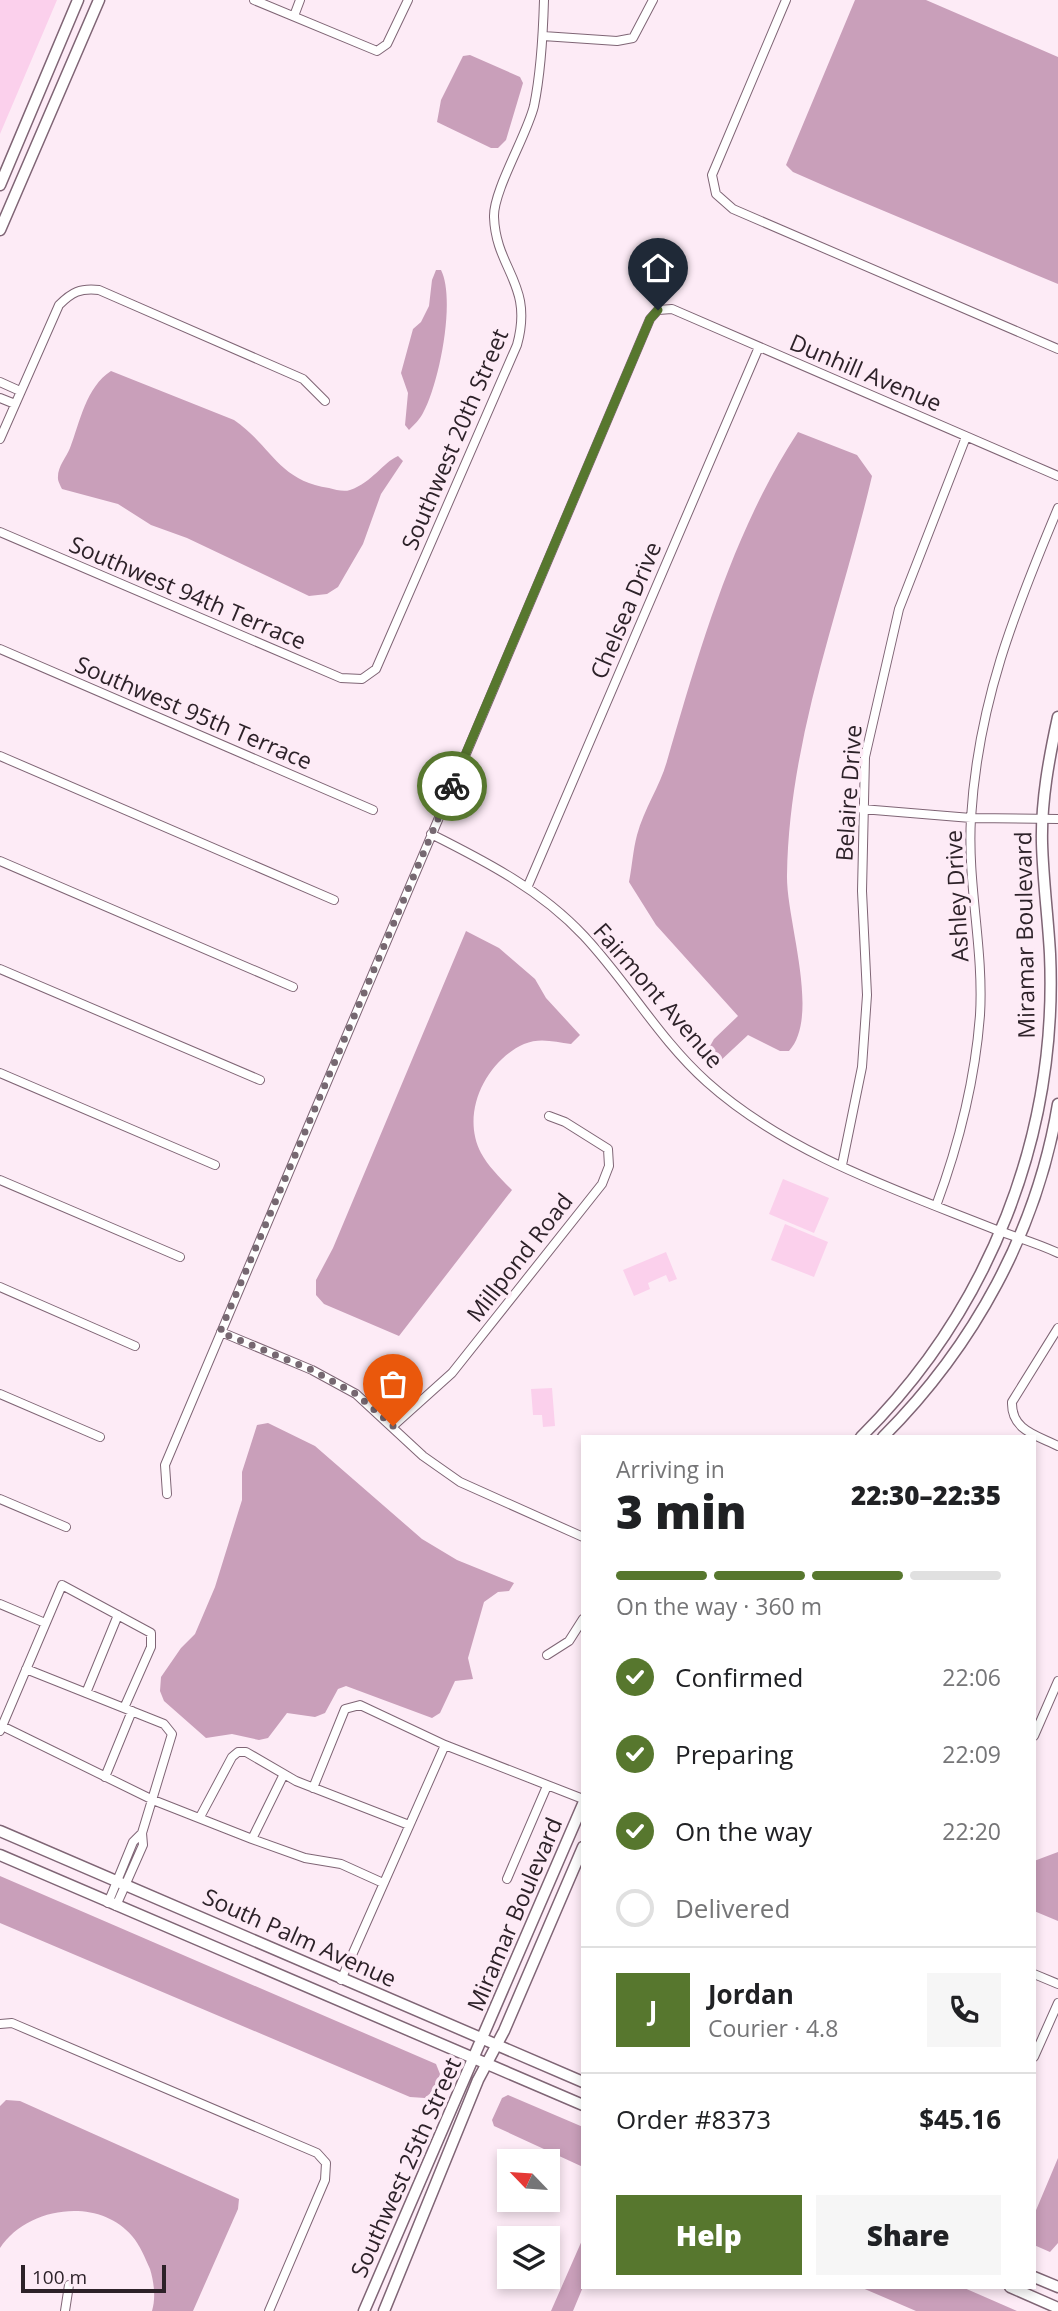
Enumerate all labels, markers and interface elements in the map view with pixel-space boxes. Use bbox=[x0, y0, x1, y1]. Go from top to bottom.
pin bbox=[628, 238, 688, 310]
icon: home bbox=[639, 249, 677, 287]
street label: Southwest 20th Street bbox=[393, 323, 515, 555]
street label: Dunhill Avenue bbox=[785, 326, 947, 418]
street label: Southwest 94th Terrace bbox=[65, 528, 311, 656]
street label: Chelsea Drive bbox=[582, 536, 668, 684]
street label: Southwest 95th Terrace bbox=[71, 648, 317, 776]
street label: Belaire Drive bbox=[827, 724, 869, 862]
courier bbox=[417, 751, 487, 821]
icon: bike bbox=[433, 767, 471, 805]
street label: Ashley Drive bbox=[937, 829, 975, 963]
street label: Miramar Boulevard bbox=[1006, 831, 1042, 1039]
street label: Fairmont Avenue bbox=[587, 915, 731, 1075]
street label: Millpond Road bbox=[459, 1186, 579, 1328]
pin bbox=[363, 1354, 423, 1426]
icon: bag bbox=[374, 1365, 412, 1403]
text: Arriving in bbox=[616, 1453, 725, 1485]
text: 22:30–22:35 bbox=[851, 1477, 1001, 1513]
text: 3 min bbox=[616, 1480, 747, 1542]
text: On the way · 360 m bbox=[616, 1590, 822, 1622]
icon: check bbox=[616, 1658, 654, 1696]
text: Confirmed bbox=[675, 1659, 803, 1695]
text: 22:06 bbox=[942, 1661, 1001, 1693]
icon: check bbox=[616, 1735, 654, 1773]
text: Preparing bbox=[675, 1736, 793, 1772]
text: 22:09 bbox=[942, 1738, 1001, 1770]
street label: Miramar Boulevard bbox=[459, 1812, 569, 2016]
icon: check bbox=[616, 1812, 654, 1850]
text: On the way bbox=[675, 1813, 812, 1849]
text: 22:20 bbox=[942, 1815, 1001, 1847]
street label: South Palm Avenue bbox=[198, 1880, 402, 1994]
text: Delivered bbox=[675, 1890, 790, 1926]
button: phone bbox=[927, 1973, 1001, 2047]
text: Jordan bbox=[708, 1976, 794, 2012]
text: J bbox=[649, 1992, 657, 2028]
text: Courier · 4.8 bbox=[708, 2012, 838, 2044]
street label: Southwest 25th Street bbox=[342, 2052, 468, 2282]
text: Order #8373 bbox=[616, 2101, 771, 2137]
text: $45.16 bbox=[919, 2101, 1001, 2137]
north arrow bbox=[497, 2149, 560, 2212]
map controls bbox=[497, 2149, 560, 2289]
button: Help bbox=[616, 2195, 802, 2275]
button: Share bbox=[816, 2195, 1001, 2275]
button: layers bbox=[497, 2226, 560, 2289]
scale bar bbox=[21, 2262, 166, 2294]
text: 100 m bbox=[32, 2264, 87, 2290]

